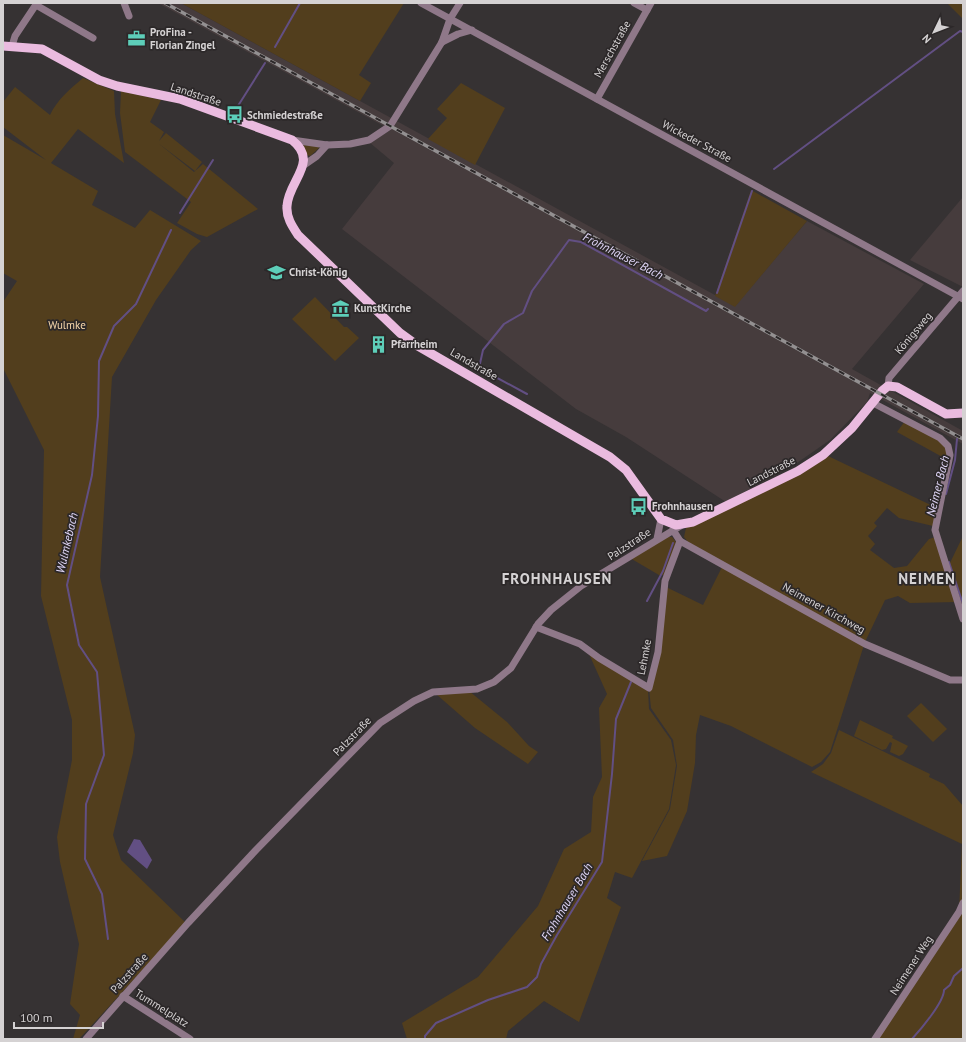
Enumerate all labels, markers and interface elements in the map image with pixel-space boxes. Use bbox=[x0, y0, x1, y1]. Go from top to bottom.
north arrow bbox=[914, 12, 954, 52]
street label: Merschstraße bbox=[591, 18, 634, 80]
place label: ProFina - Florian Zingel bbox=[150, 25, 216, 52]
office icon: ProFina - Florian Zingel bbox=[127, 28, 147, 48]
text: N bbox=[919, 31, 934, 46]
street label: Landstraße bbox=[169, 79, 224, 109]
bus stop icon: Schmiedestraße bbox=[224, 105, 244, 125]
place label: Schmiedestraße bbox=[247, 108, 323, 122]
street label: Wickeder Straße bbox=[660, 117, 735, 165]
water label: Frohnhauser Bach bbox=[581, 229, 666, 282]
school or university icon: Christ-König bbox=[266, 262, 286, 282]
place label: Christ-König bbox=[289, 265, 347, 279]
museum icon: KunstKirche bbox=[331, 298, 351, 318]
place label: KunstKirche bbox=[354, 301, 411, 315]
street label: Königsweg bbox=[891, 309, 935, 357]
park label: Wulmke bbox=[48, 318, 86, 332]
building icon: Pfarrheim bbox=[368, 334, 388, 354]
place label: Pfarrheim bbox=[391, 337, 438, 351]
street label: Landstraße bbox=[448, 345, 501, 383]
street label: Landstraße bbox=[744, 453, 798, 489]
water label: Neimer Bach bbox=[923, 454, 952, 518]
bus stop icon: Frohnhausen bbox=[629, 496, 649, 516]
place label: Frohnhausen bbox=[652, 499, 713, 513]
water label: Wulmkebach bbox=[52, 511, 81, 575]
street label: Palzstraße bbox=[605, 525, 654, 563]
district label: FROHNHAUSEN bbox=[502, 569, 612, 588]
district label: NEIMEN bbox=[898, 569, 956, 588]
street label: Neimener Kirchweg bbox=[780, 579, 868, 637]
street label: Lehmke bbox=[634, 637, 654, 676]
street label: Palzstraße bbox=[330, 713, 374, 758]
water label: Frohnhauser Bach bbox=[537, 860, 596, 943]
street label: Neimener Weg bbox=[886, 932, 936, 998]
street label: Palzstraße bbox=[107, 950, 151, 996]
street label: Tummelplatz bbox=[133, 986, 192, 1030]
scale bar bbox=[14, 1004, 103, 1030]
text: 100 m bbox=[20, 1010, 53, 1025]

